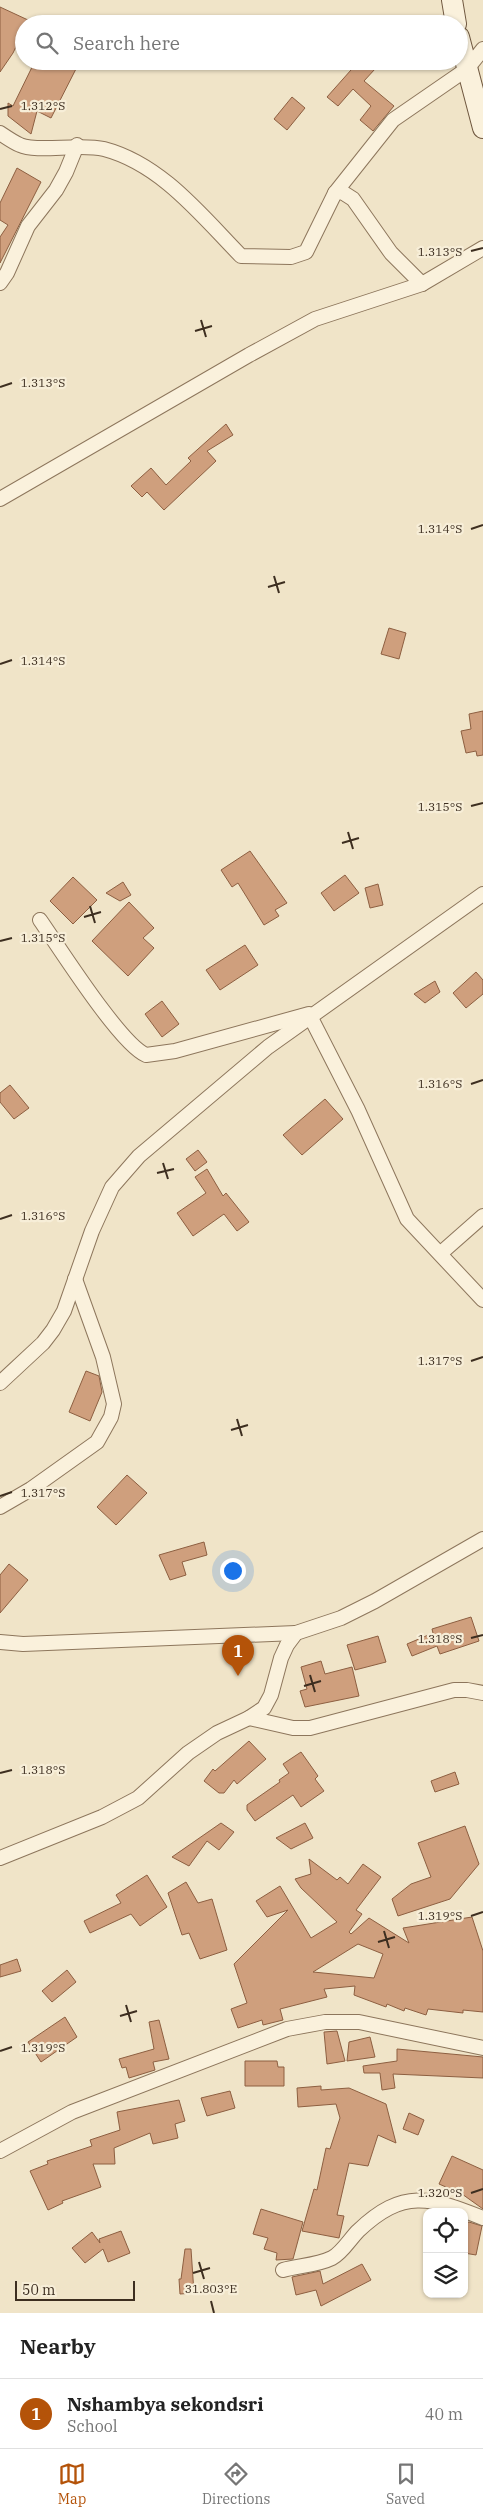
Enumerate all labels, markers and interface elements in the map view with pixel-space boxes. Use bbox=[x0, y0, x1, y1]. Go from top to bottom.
search box bbox=[15, 15, 468, 70]
icon: search bbox=[33, 29, 61, 57]
text: Search here bbox=[73, 31, 180, 55]
text: 1.312°S bbox=[21, 98, 65, 113]
text: 1.313°S bbox=[418, 244, 462, 259]
text: 1.313°S bbox=[21, 375, 65, 390]
text: 1.314°S bbox=[418, 521, 462, 536]
text: 1.314°S bbox=[21, 653, 65, 668]
text: 1.315°S bbox=[418, 799, 462, 814]
text: 1.315°S bbox=[21, 930, 65, 945]
text: 1.316°S bbox=[418, 1076, 462, 1091]
text: 1.316°S bbox=[21, 1208, 65, 1223]
text: 1.317°S bbox=[418, 1353, 462, 1368]
text: 1.317°S bbox=[21, 1485, 65, 1500]
your location bbox=[220, 1558, 246, 1584]
text: 1.318°S bbox=[418, 1631, 462, 1646]
pin: 1 bbox=[222, 1635, 254, 1676]
text: 1.318°S bbox=[21, 1762, 65, 1777]
text: 1.319°S bbox=[418, 1908, 462, 1923]
text: 1.319°S bbox=[21, 2040, 65, 2055]
text: 1.320°S bbox=[418, 2185, 462, 2200]
map controls bbox=[423, 2208, 468, 2298]
button: locate bbox=[423, 2208, 468, 2253]
button: layers bbox=[423, 2253, 468, 2298]
scale bar bbox=[15, 2278, 135, 2301]
text: 50 m bbox=[22, 2281, 55, 2299]
text: 31.803°E bbox=[185, 2281, 237, 2296]
text: Nearby bbox=[20, 2332, 96, 2360]
text: Nshambya sekondsri bbox=[67, 2392, 264, 2416]
text: 1 bbox=[31, 2404, 41, 2424]
text: 40 m bbox=[425, 2404, 463, 2424]
text: School bbox=[67, 2416, 118, 2436]
tab: Map bbox=[58, 2460, 86, 2508]
tab: Directions bbox=[202, 2460, 270, 2508]
tab: Saved bbox=[386, 2460, 425, 2508]

